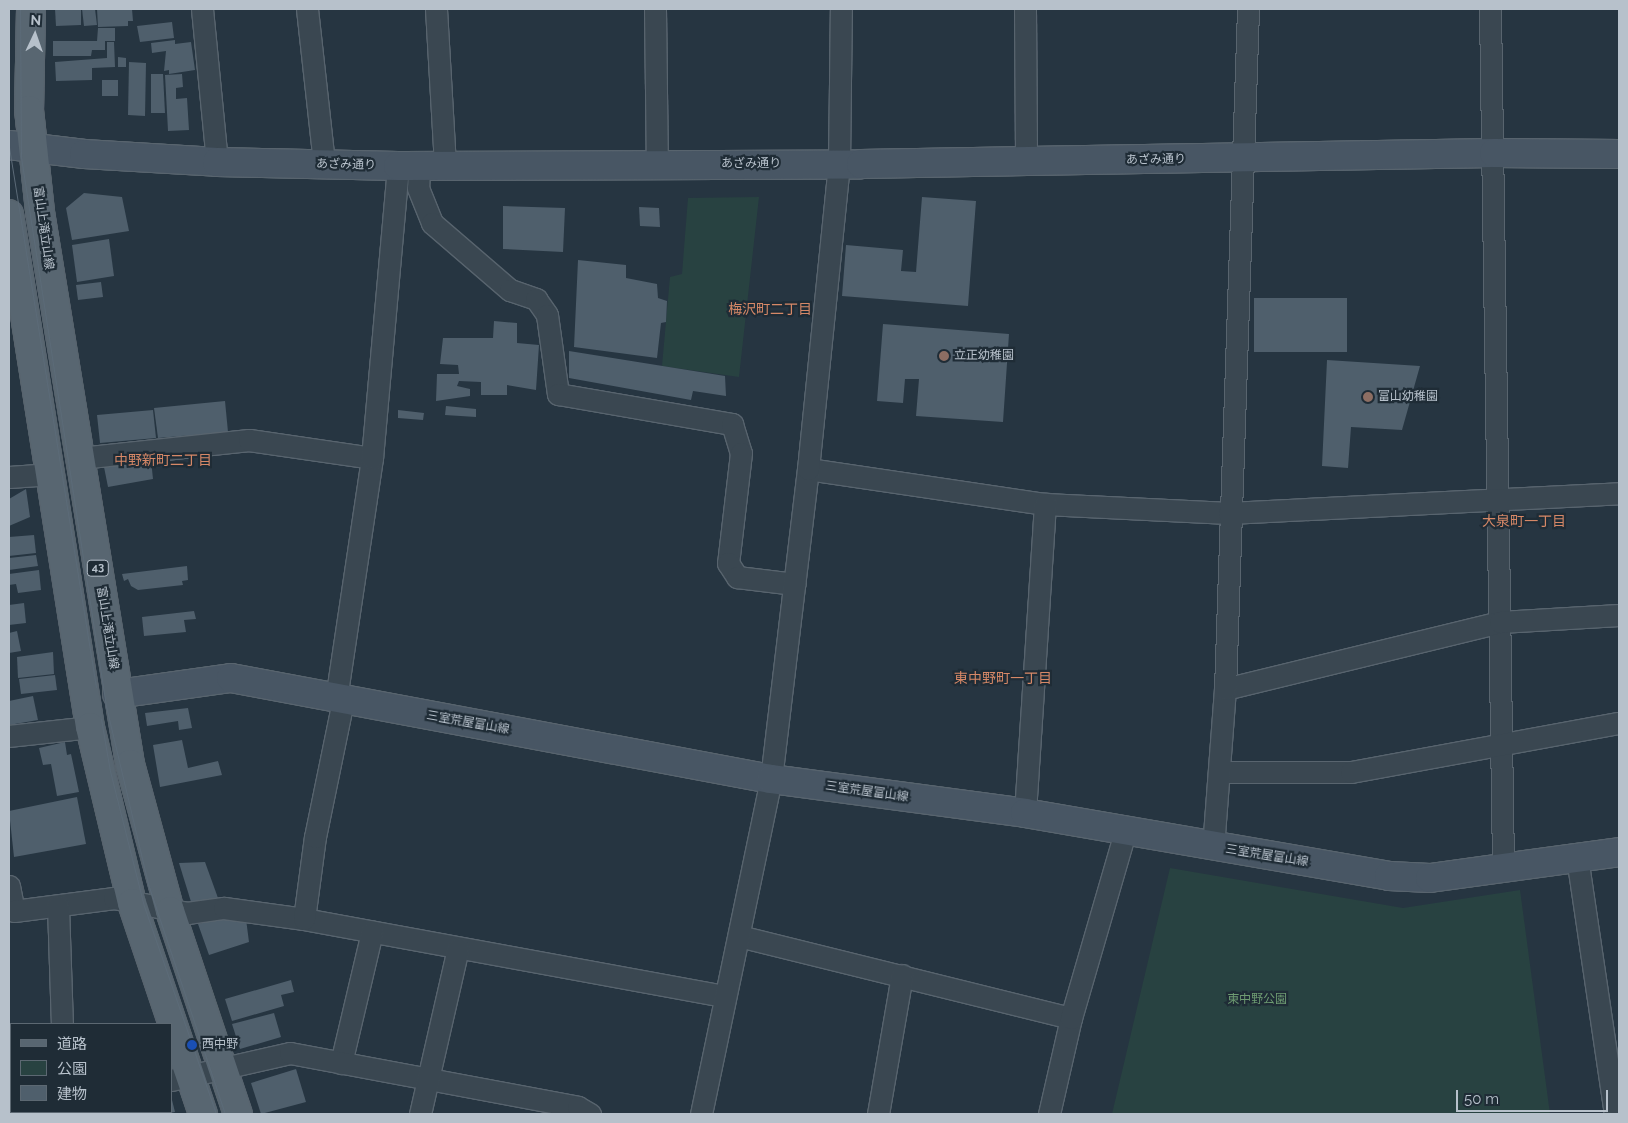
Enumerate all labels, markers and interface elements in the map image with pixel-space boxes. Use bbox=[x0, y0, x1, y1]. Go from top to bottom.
north arrow bbox=[10, 10, 60, 60]
text: N bbox=[30, 12, 42, 28]
street label: あざみ通り bbox=[1126, 152, 1186, 168]
street label: あざみ通り bbox=[316, 157, 376, 173]
street label: あざみ通り bbox=[721, 157, 781, 171]
street label: 富山上滝立山線 bbox=[30, 185, 56, 271]
district label: 梅沢町二丁目 bbox=[728, 301, 812, 317]
place label: 立正幼稚園 bbox=[954, 349, 1014, 363]
marker: 立正幼稚園 bbox=[938, 350, 950, 362]
place label: 富山幼稚園 bbox=[1378, 390, 1438, 404]
marker: 富山幼稚園 bbox=[1362, 391, 1374, 403]
district label: 中野新町二丁目 bbox=[114, 452, 212, 468]
district label: 大泉町一丁目 bbox=[1482, 513, 1566, 529]
road number: 43 bbox=[87, 560, 109, 576]
street label: 富山上滝立山線 bbox=[93, 585, 121, 671]
district label: 東中野町一丁目 bbox=[954, 670, 1052, 686]
street label: 三室荒屋富山線 bbox=[425, 709, 511, 737]
street label: 三室荒屋富山線 bbox=[824, 779, 910, 805]
street label: 三室荒屋富山線 bbox=[1224, 842, 1310, 870]
park label: 東中野公園 bbox=[1227, 993, 1287, 1007]
legend bbox=[10, 1023, 172, 1113]
text: 道路 bbox=[57, 1035, 87, 1053]
place label: 西中野 bbox=[202, 1038, 238, 1052]
marker: 西中野 bbox=[186, 1039, 198, 1051]
text: 公園 bbox=[57, 1060, 87, 1078]
scale bar bbox=[1458, 1080, 1610, 1112]
text: 建物 bbox=[57, 1085, 87, 1103]
text: 50 m bbox=[1464, 1090, 1499, 1108]

